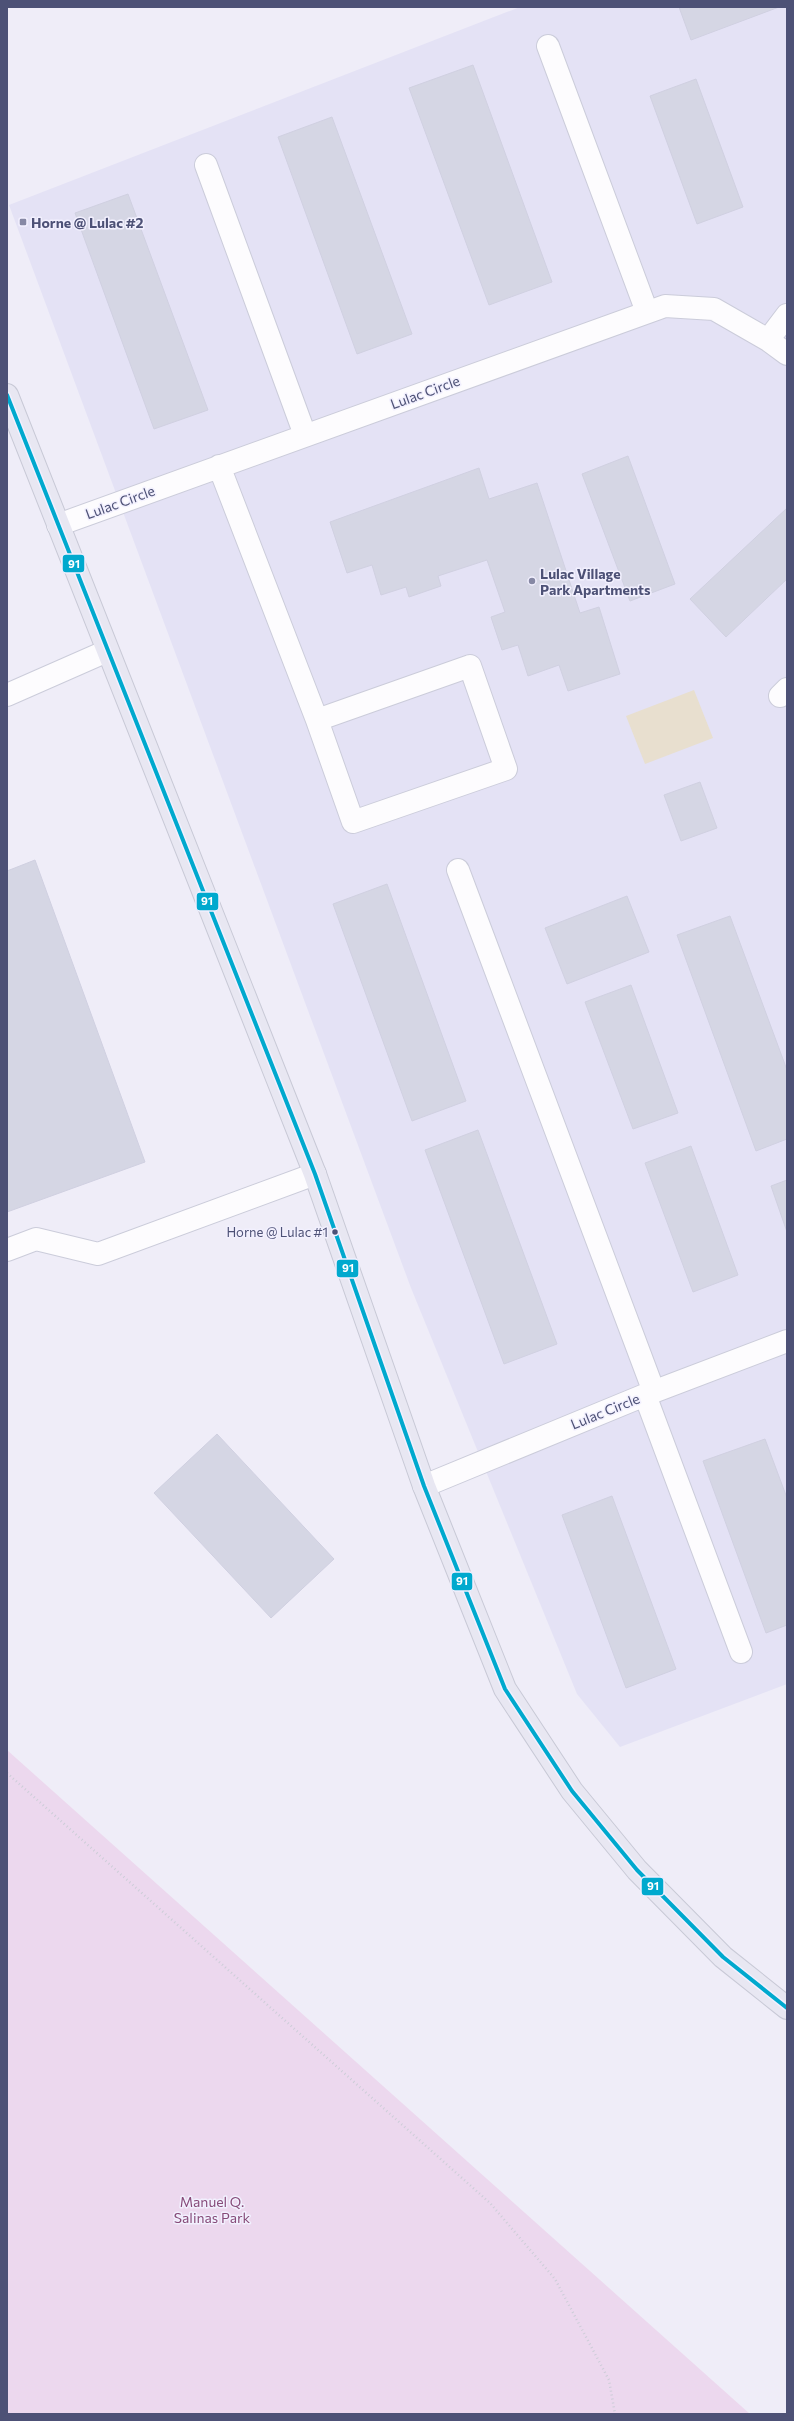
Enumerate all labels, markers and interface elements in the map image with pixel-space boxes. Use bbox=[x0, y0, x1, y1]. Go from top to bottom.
place label: Horne @ Lulac #2 bbox=[31, 214, 143, 231]
marker: Horne @ Lulac #2 bbox=[18, 217, 28, 227]
street label: Lulac Circle bbox=[388, 372, 462, 412]
street label: Lulac Circle bbox=[83, 482, 157, 522]
line badge: 91 bbox=[62, 554, 85, 573]
text: 91 bbox=[68, 557, 80, 570]
place label: Lulac Village Park Apartments bbox=[540, 565, 651, 598]
marker: Lulac Village Park Apartments bbox=[527, 576, 537, 586]
line badge: 91 bbox=[196, 892, 219, 911]
text: 91 bbox=[201, 894, 213, 907]
place label: Horne @ Lulac #1 bbox=[226, 1224, 328, 1240]
marker: Horne @ Lulac #1 bbox=[330, 1227, 340, 1237]
line badge: 91 bbox=[336, 1259, 359, 1278]
text: 91 bbox=[342, 1261, 354, 1274]
street label: Lulac Circle bbox=[568, 1389, 642, 1433]
line badge: 91 bbox=[451, 1572, 473, 1591]
text: 91 bbox=[456, 1574, 468, 1587]
line badge: 91 bbox=[641, 1877, 664, 1896]
text: 91 bbox=[647, 1879, 659, 1892]
park label: Manuel Q. Salinas Park bbox=[174, 2193, 251, 2226]

